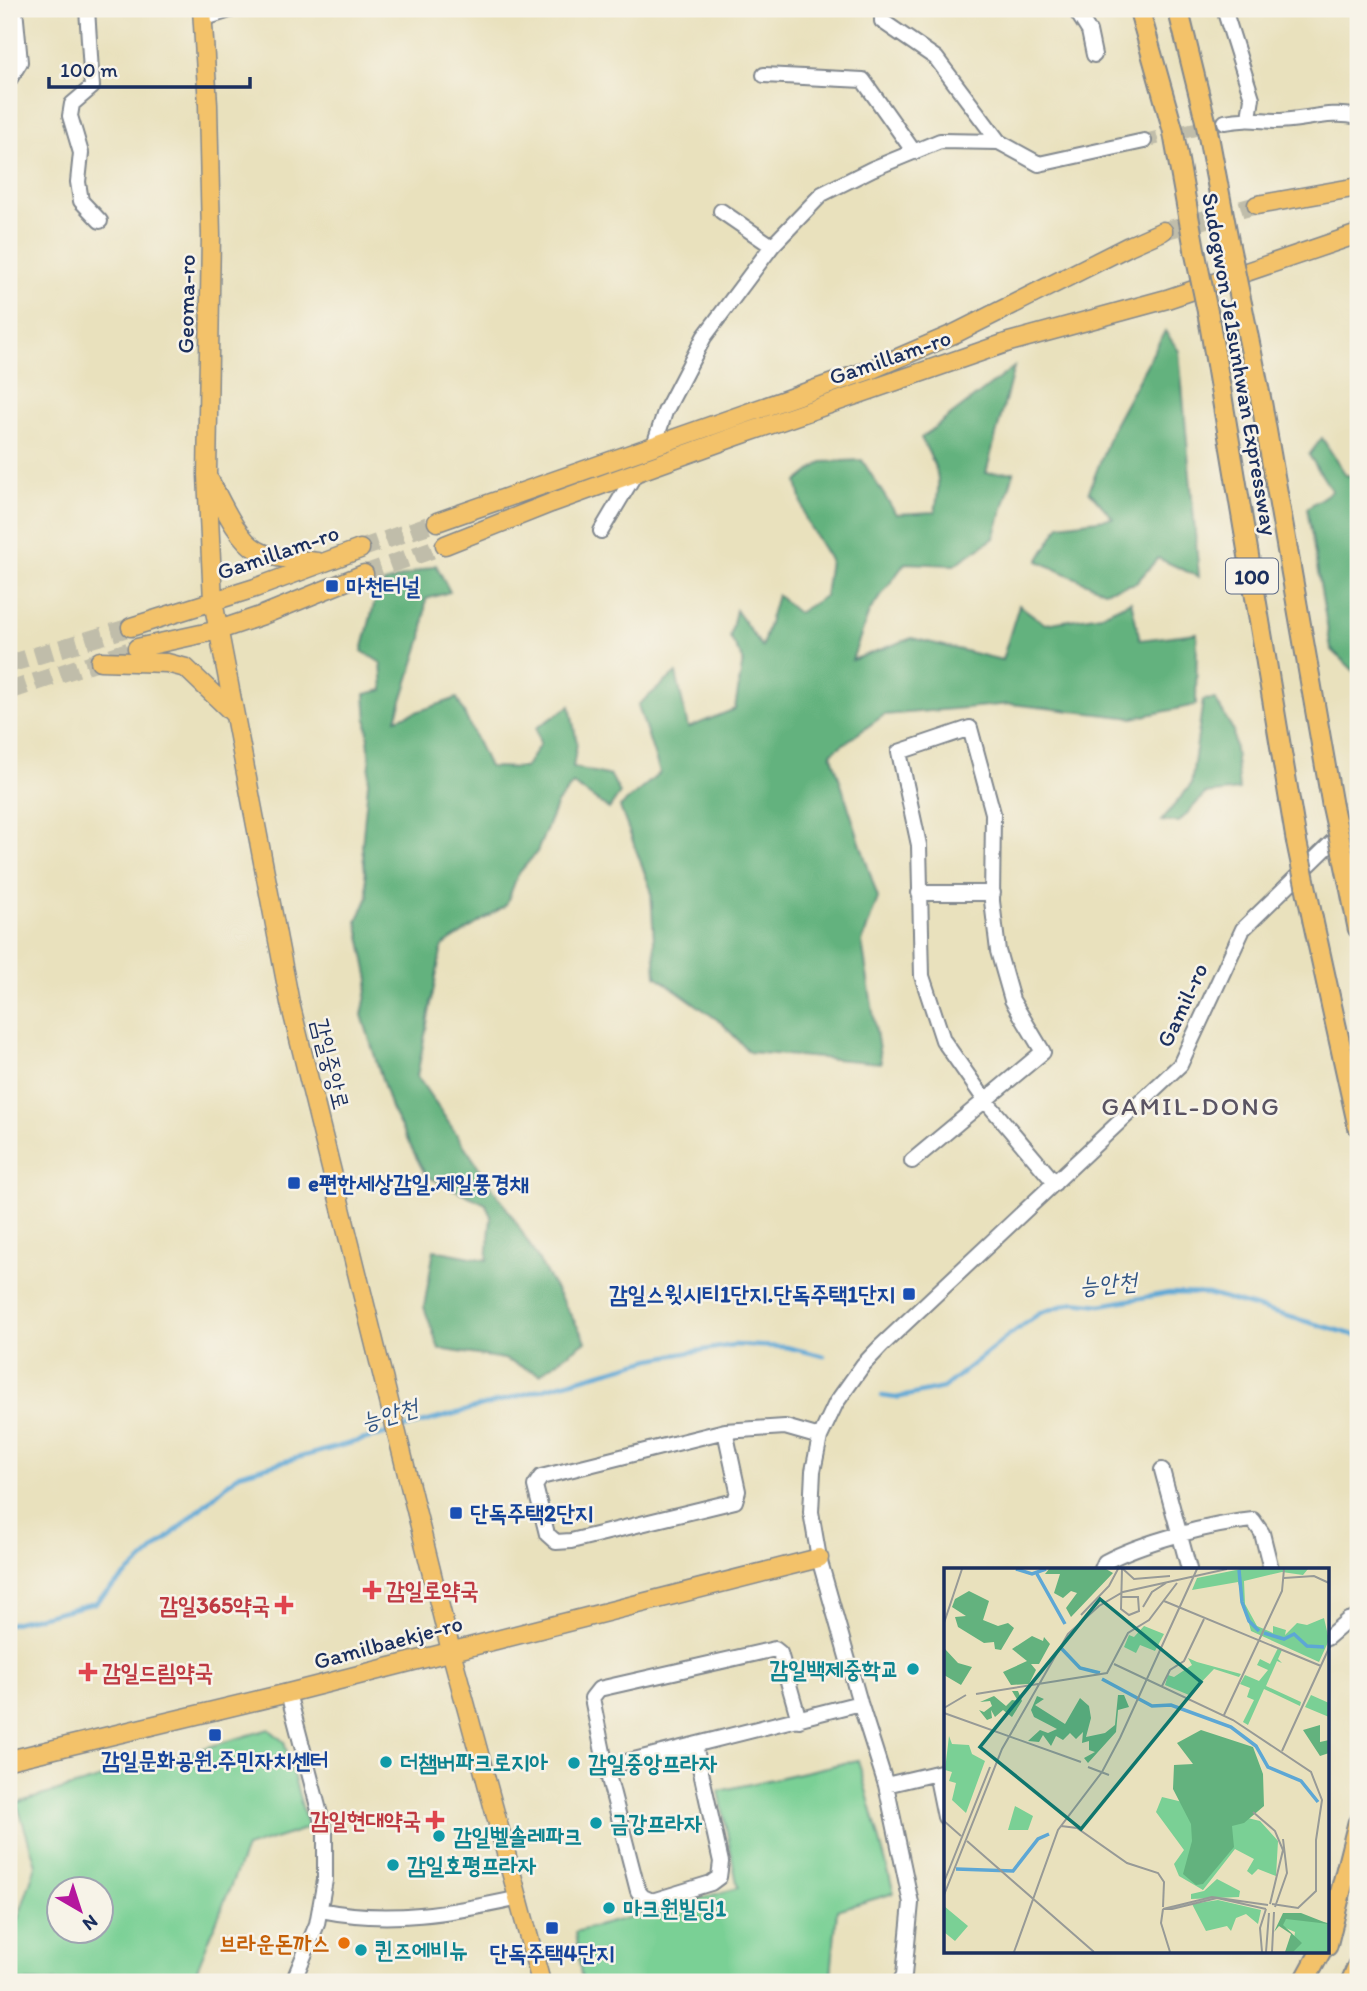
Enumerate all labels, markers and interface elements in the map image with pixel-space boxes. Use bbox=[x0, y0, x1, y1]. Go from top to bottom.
scale bar bbox=[49, 46, 250, 90]
text: 100 m bbox=[60, 57, 118, 82]
street label: Sudogwon Je1sunhwan Expressway bbox=[1196, 190, 1284, 538]
street label: Geoma-ro bbox=[171, 254, 201, 354]
street label: Gamillam-ro bbox=[825, 323, 955, 391]
street label: Gamillam-ro bbox=[213, 518, 343, 586]
road number: 100 bbox=[1226, 558, 1278, 594]
place label: 마천터널 bbox=[346, 572, 421, 600]
marker: 마천터널 bbox=[324, 578, 340, 594]
street label: Gamil-ro bbox=[1150, 958, 1214, 1052]
street label: 감일중앙로 bbox=[306, 1016, 356, 1112]
district label: GAMIL-DONG bbox=[1101, 1090, 1281, 1122]
place label: e편한세상감일.제일풍경채 bbox=[308, 1169, 529, 1197]
marker: e편한세상감일.제일풍경채 bbox=[286, 1175, 302, 1191]
water label: 능안천 bbox=[1078, 1266, 1141, 1300]
place label: 감일스윗시티1단지.단독주택1단지 bbox=[609, 1280, 895, 1308]
marker: 감일스윗시티1단지.단독주택1단지 bbox=[901, 1286, 917, 1302]
water label: 능안천 bbox=[357, 1391, 423, 1436]
place label: 단독주택2단지 bbox=[470, 1499, 593, 1527]
marker: 단독주택2단지 bbox=[448, 1505, 464, 1521]
inset map bbox=[944, 1568, 1328, 1952]
place label: 감일로약국 bbox=[386, 1576, 479, 1604]
marker: 감일로약국 bbox=[364, 1582, 380, 1598]
place label: 감일365약국 bbox=[159, 1591, 270, 1619]
marker: 감일365약국 bbox=[276, 1597, 292, 1613]
street label: Gamilbaekje-ro bbox=[310, 1609, 466, 1675]
place label: 감일백제중학교 bbox=[769, 1655, 899, 1683]
place label: 감일드림약국 bbox=[102, 1658, 213, 1686]
marker: 감일백제중학교 bbox=[905, 1661, 921, 1677]
marker: 감일드림약국 bbox=[80, 1664, 96, 1680]
marker: 감일문화공원.주민자치센터 bbox=[207, 1727, 223, 1743]
place label: 감일문화공원.주민자치센터 bbox=[101, 1746, 329, 1774]
place label: 더챔버파크로지아 bbox=[400, 1748, 549, 1776]
place label: 감일중앙프라자 bbox=[588, 1749, 718, 1777]
marker: 더챔버파크로지아 bbox=[378, 1754, 394, 1770]
marker: 감일중앙프라자 bbox=[566, 1755, 582, 1771]
place label: 감일현대약국 bbox=[310, 1806, 421, 1834]
place label: 금강프라자 bbox=[610, 1809, 703, 1837]
marker: 감일현대약국 bbox=[427, 1812, 443, 1828]
marker: 금강프라자 bbox=[588, 1815, 604, 1831]
place label: 감일벨솔레파크 bbox=[453, 1822, 583, 1850]
marker: 감일벨솔레파크 bbox=[431, 1828, 447, 1844]
place label: 감일호평프라자 bbox=[407, 1851, 537, 1879]
marker: 감일호평프라자 bbox=[385, 1857, 401, 1873]
north arrow bbox=[46, 1876, 116, 1946]
place label: 마크원빌딩1 bbox=[623, 1894, 727, 1922]
marker: 마크원빌딩1 bbox=[601, 1900, 617, 1916]
text: N bbox=[78, 1910, 103, 1936]
marker: 단독주택4단지 bbox=[544, 1920, 560, 1936]
place label: 브라운돈까스 bbox=[219, 1929, 330, 1957]
marker: 브라운돈까스 bbox=[336, 1935, 352, 1951]
place label: 퀸즈에비뉴 bbox=[375, 1936, 468, 1964]
place label: 단독주택4단지 bbox=[490, 1939, 614, 1967]
marker: 퀸즈에비뉴 bbox=[353, 1942, 369, 1958]

